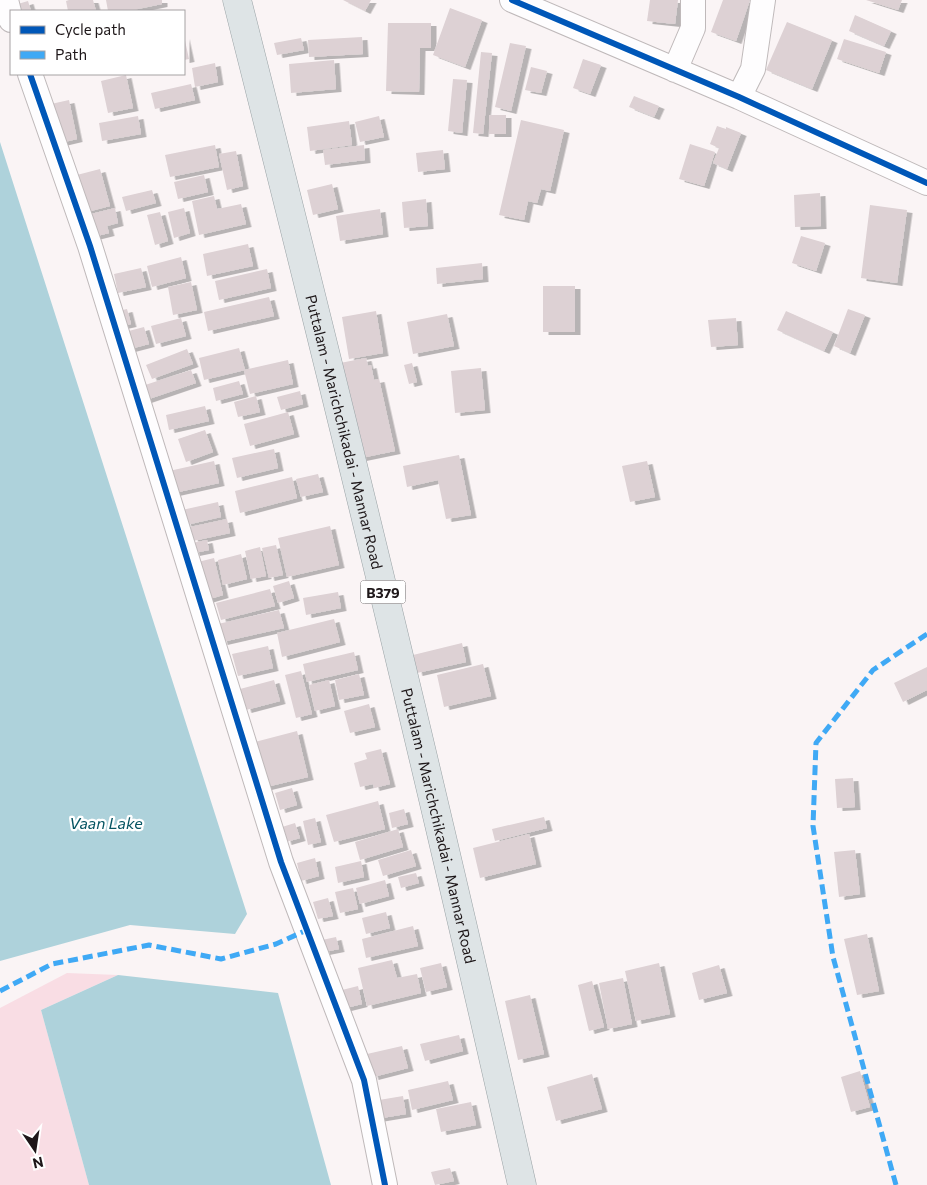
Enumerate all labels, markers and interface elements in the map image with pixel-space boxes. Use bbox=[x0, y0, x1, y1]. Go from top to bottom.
legend bbox=[10, 10, 185, 75]
text: Cycle path bbox=[55, 20, 126, 38]
text: Path bbox=[55, 45, 87, 63]
street label: Puttalam - Marichchikadai - Mannar Road bbox=[302, 293, 387, 571]
road number: B379 bbox=[360, 580, 406, 604]
street label: Puttalam - Marichchikadai - Mannar Road bbox=[398, 686, 480, 965]
water label: Vaan Lake bbox=[69, 813, 143, 832]
north arrow bbox=[10, 1125, 60, 1175]
text: N bbox=[31, 1154, 45, 1173]

